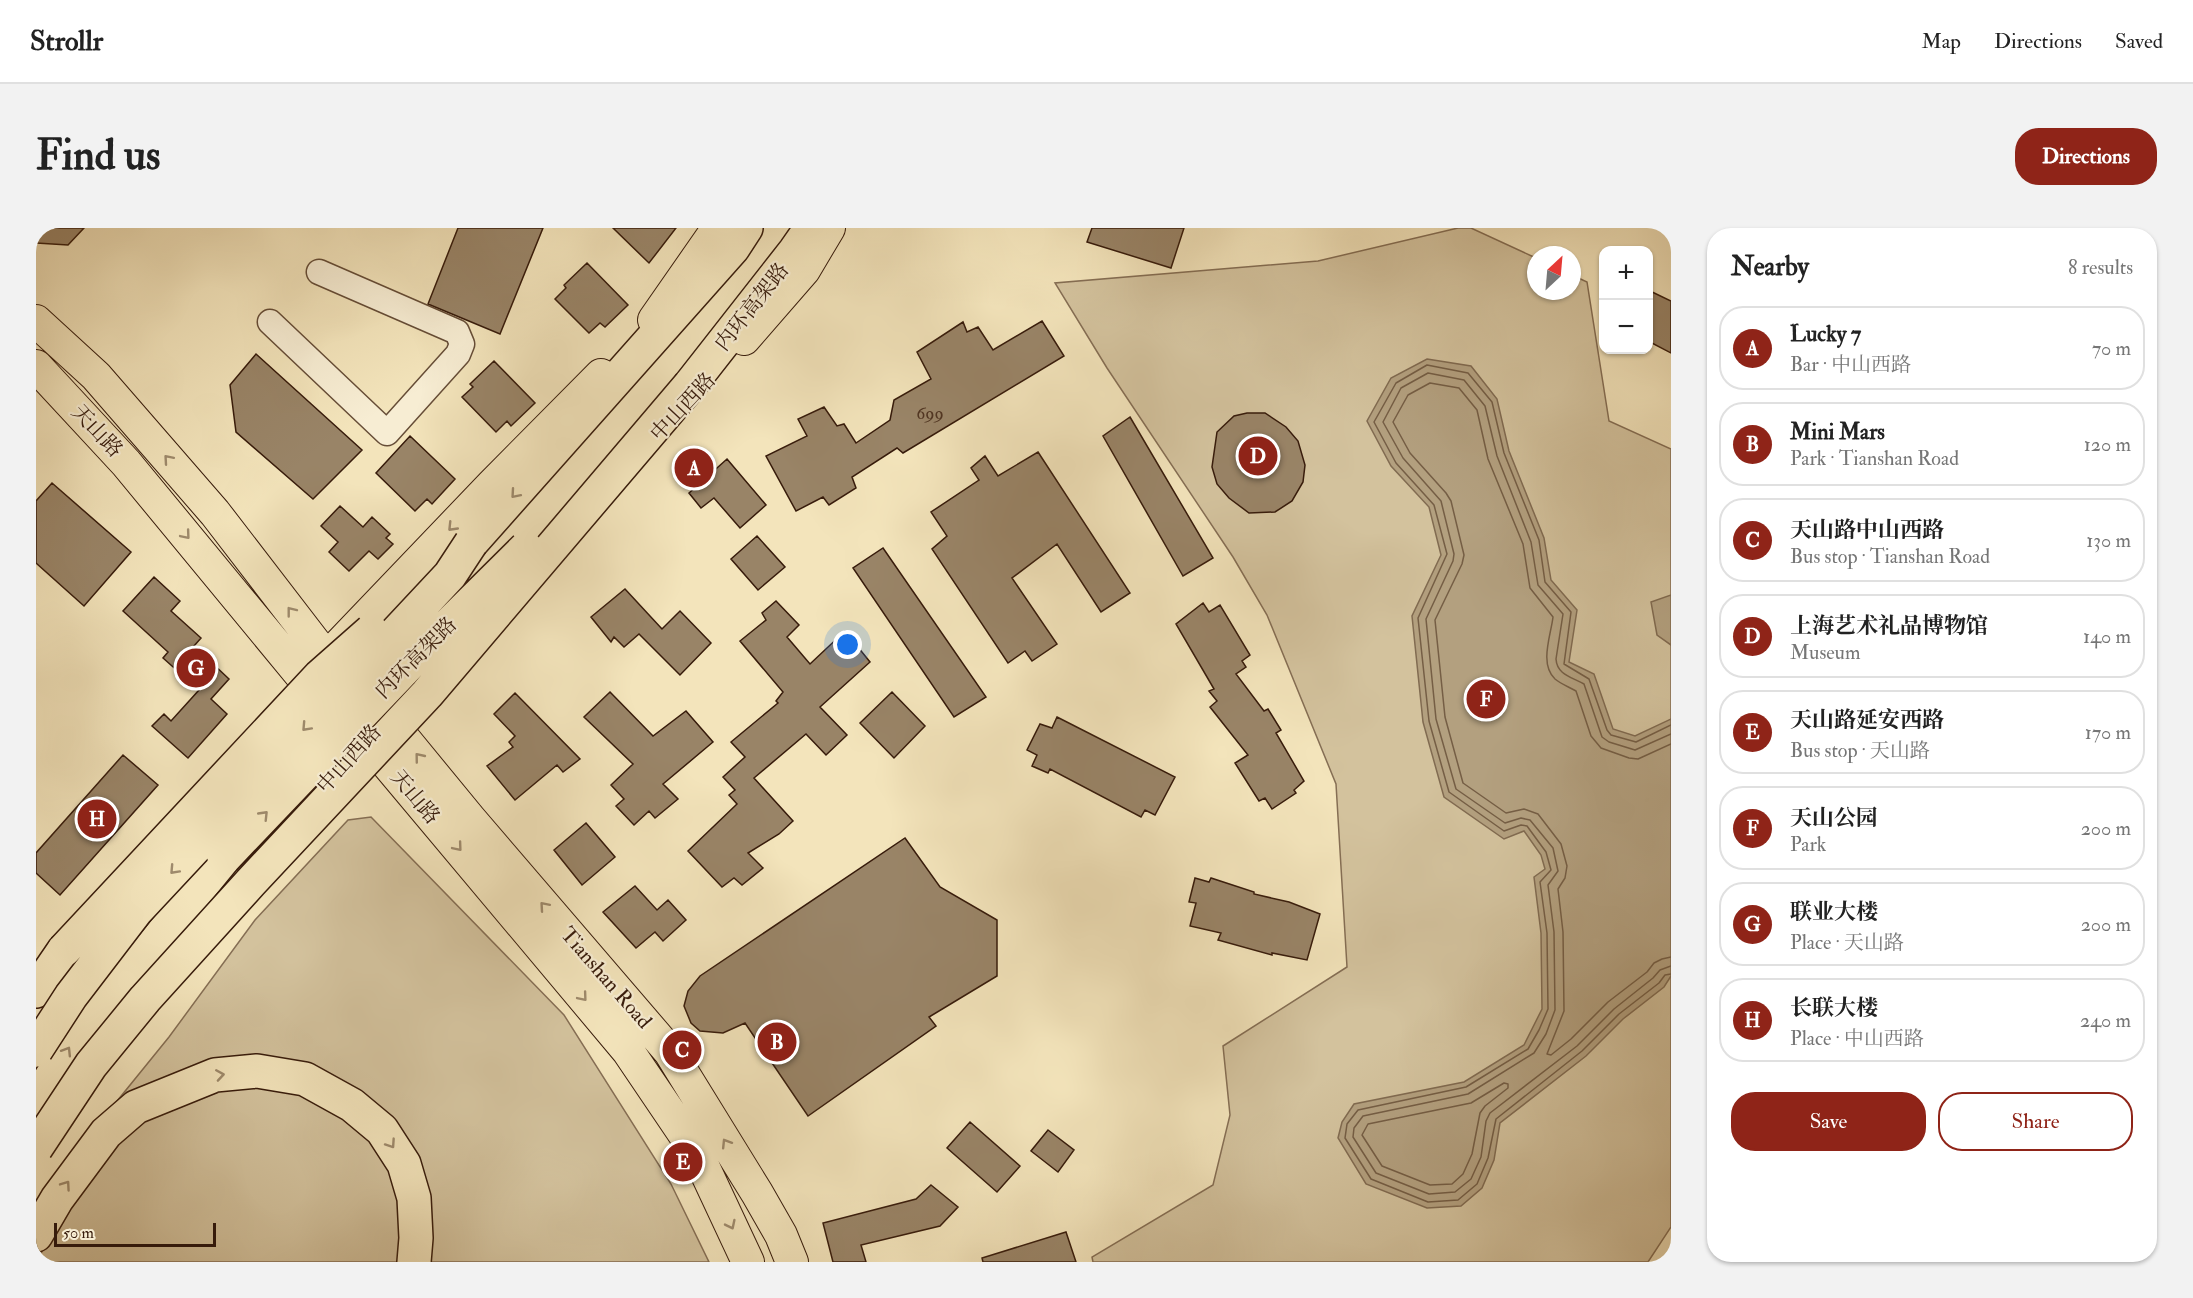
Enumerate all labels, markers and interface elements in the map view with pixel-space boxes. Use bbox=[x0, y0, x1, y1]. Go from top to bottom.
text: Strollr bbox=[30, 24, 103, 59]
text: Map bbox=[1921, 28, 1961, 55]
text: Directions bbox=[1994, 28, 2082, 55]
text: Saved bbox=[2115, 28, 2163, 55]
button: Directions bbox=[2015, 128, 2157, 185]
text: Find us bbox=[36, 130, 160, 182]
north arrow bbox=[1527, 246, 1581, 300]
map controls bbox=[1599, 246, 1653, 354]
button: + bbox=[1599, 246, 1653, 300]
text: Nearby bbox=[1731, 251, 1809, 283]
text: 8 results bbox=[2068, 255, 2133, 280]
street label: 内环高架路 bbox=[709, 257, 795, 357]
button: − bbox=[1599, 300, 1653, 354]
text: Lucky 7 bbox=[1790, 320, 1861, 348]
text: A bbox=[1746, 336, 1759, 361]
text: 70 m bbox=[2092, 336, 2131, 361]
text: Bar · 中山西路 bbox=[1790, 352, 1911, 377]
street label: 中山西路 bbox=[644, 367, 722, 447]
street label: 天山路 bbox=[66, 399, 128, 463]
house number: 699 bbox=[916, 402, 944, 425]
text: Mini Mars bbox=[1790, 418, 1885, 446]
text: B bbox=[1746, 432, 1759, 457]
text: 120 m bbox=[2084, 432, 2131, 457]
pin: D bbox=[1238, 434, 1278, 478]
pin: A bbox=[674, 446, 714, 490]
text: Park · Tianshan Road bbox=[1790, 446, 1959, 471]
one-way arrow bbox=[165, 455, 176, 466]
one-way arrow bbox=[511, 487, 522, 498]
text: 天山路中山西路 bbox=[1790, 516, 1944, 544]
one-way arrow bbox=[448, 520, 459, 531]
one-way arrow bbox=[179, 528, 190, 539]
text: C bbox=[1745, 528, 1760, 553]
text: 130 m bbox=[2086, 528, 2131, 553]
text: Bus stop · Tianshan Road bbox=[1790, 544, 1990, 569]
one-way arrow bbox=[287, 607, 298, 618]
street label: 内环高架路 bbox=[369, 611, 463, 705]
text: 上海艺术礼品博物馆 bbox=[1790, 612, 1988, 640]
text: D bbox=[1744, 624, 1761, 649]
text: 140 m bbox=[2083, 624, 2131, 649]
your location bbox=[833, 630, 862, 659]
text: Museum bbox=[1790, 640, 1860, 665]
pin: G bbox=[176, 646, 216, 690]
pin: F bbox=[1466, 676, 1506, 722]
text: 天山路延安西路 bbox=[1790, 706, 1944, 734]
street label: 中山西路 bbox=[311, 719, 387, 799]
text: E bbox=[1745, 720, 1760, 745]
text: 170 m bbox=[2085, 720, 2131, 745]
one-way arrow bbox=[302, 721, 313, 731]
text: Bus stop · 天山路 bbox=[1790, 738, 1930, 763]
one-way arrow bbox=[415, 753, 426, 764]
street label: 天山路 bbox=[384, 764, 446, 830]
pin: H bbox=[78, 796, 116, 842]
text: 天山公园 bbox=[1790, 804, 1878, 832]
one-way arrow bbox=[257, 812, 268, 823]
text: F bbox=[1746, 816, 1759, 841]
text: 200 m bbox=[2081, 816, 2131, 841]
text: Park bbox=[1790, 832, 1826, 857]
one-way arrow bbox=[450, 840, 461, 851]
one-way arrow bbox=[170, 863, 181, 874]
text: 联业大楼 bbox=[1790, 898, 1878, 926]
one-way arrow bbox=[541, 902, 552, 913]
text: G bbox=[1744, 912, 1761, 937]
text: 200 m bbox=[2081, 912, 2131, 937]
street label: Tianshan Road bbox=[554, 921, 658, 1035]
text: Place · 天山路 bbox=[1790, 930, 1904, 955]
one-way arrow bbox=[576, 990, 587, 1001]
text: 长联大楼 bbox=[1790, 994, 1878, 1022]
text: H bbox=[1744, 1008, 1761, 1033]
text: 240 m bbox=[2080, 1008, 2131, 1033]
pin: B bbox=[758, 1020, 796, 1064]
text: Place · 中山西路 bbox=[1790, 1026, 1924, 1051]
pin: C bbox=[662, 1028, 702, 1072]
one-way arrow bbox=[60, 1047, 72, 1057]
one-way arrow bbox=[215, 1070, 224, 1082]
button: Save bbox=[1731, 1092, 1926, 1151]
button: Share bbox=[1938, 1092, 2133, 1151]
one-way arrow bbox=[383, 1137, 394, 1148]
one-way arrow bbox=[722, 1139, 734, 1149]
pin: E bbox=[664, 1140, 702, 1184]
one-way arrow bbox=[59, 1181, 70, 1192]
one-way arrow bbox=[724, 1218, 736, 1229]
scale bar bbox=[54, 1220, 216, 1248]
text: 50 m bbox=[63, 1223, 94, 1243]

